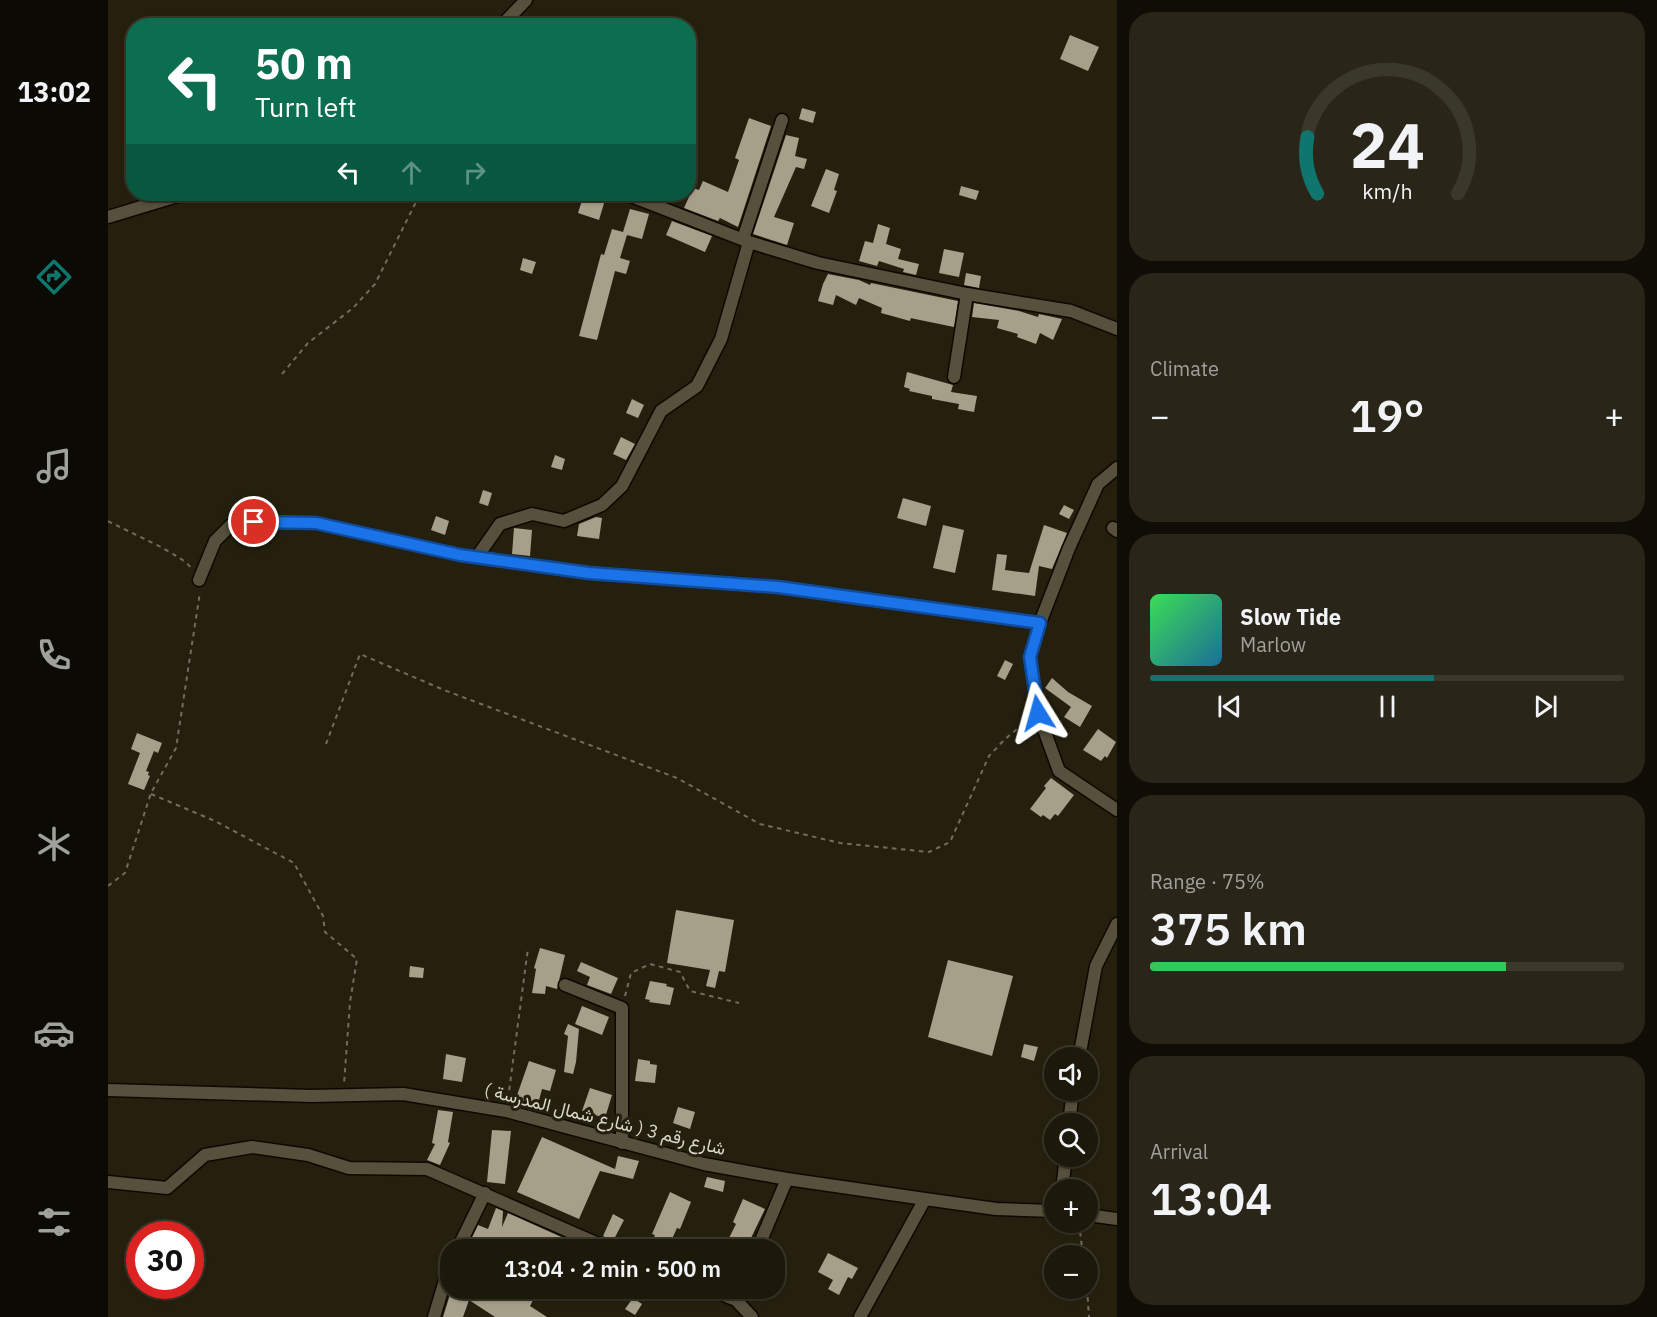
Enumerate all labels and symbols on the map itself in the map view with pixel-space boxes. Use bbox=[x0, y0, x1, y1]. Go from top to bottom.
pin bbox=[228, 496, 279, 547]
position arrow bbox=[1006, 681, 1070, 745]
street label: شارع رقم 3 ( شارع شمال المدرسة ) bbox=[482, 1078, 728, 1161]
speed limit sign: 30 bbox=[126, 1221, 204, 1299]

